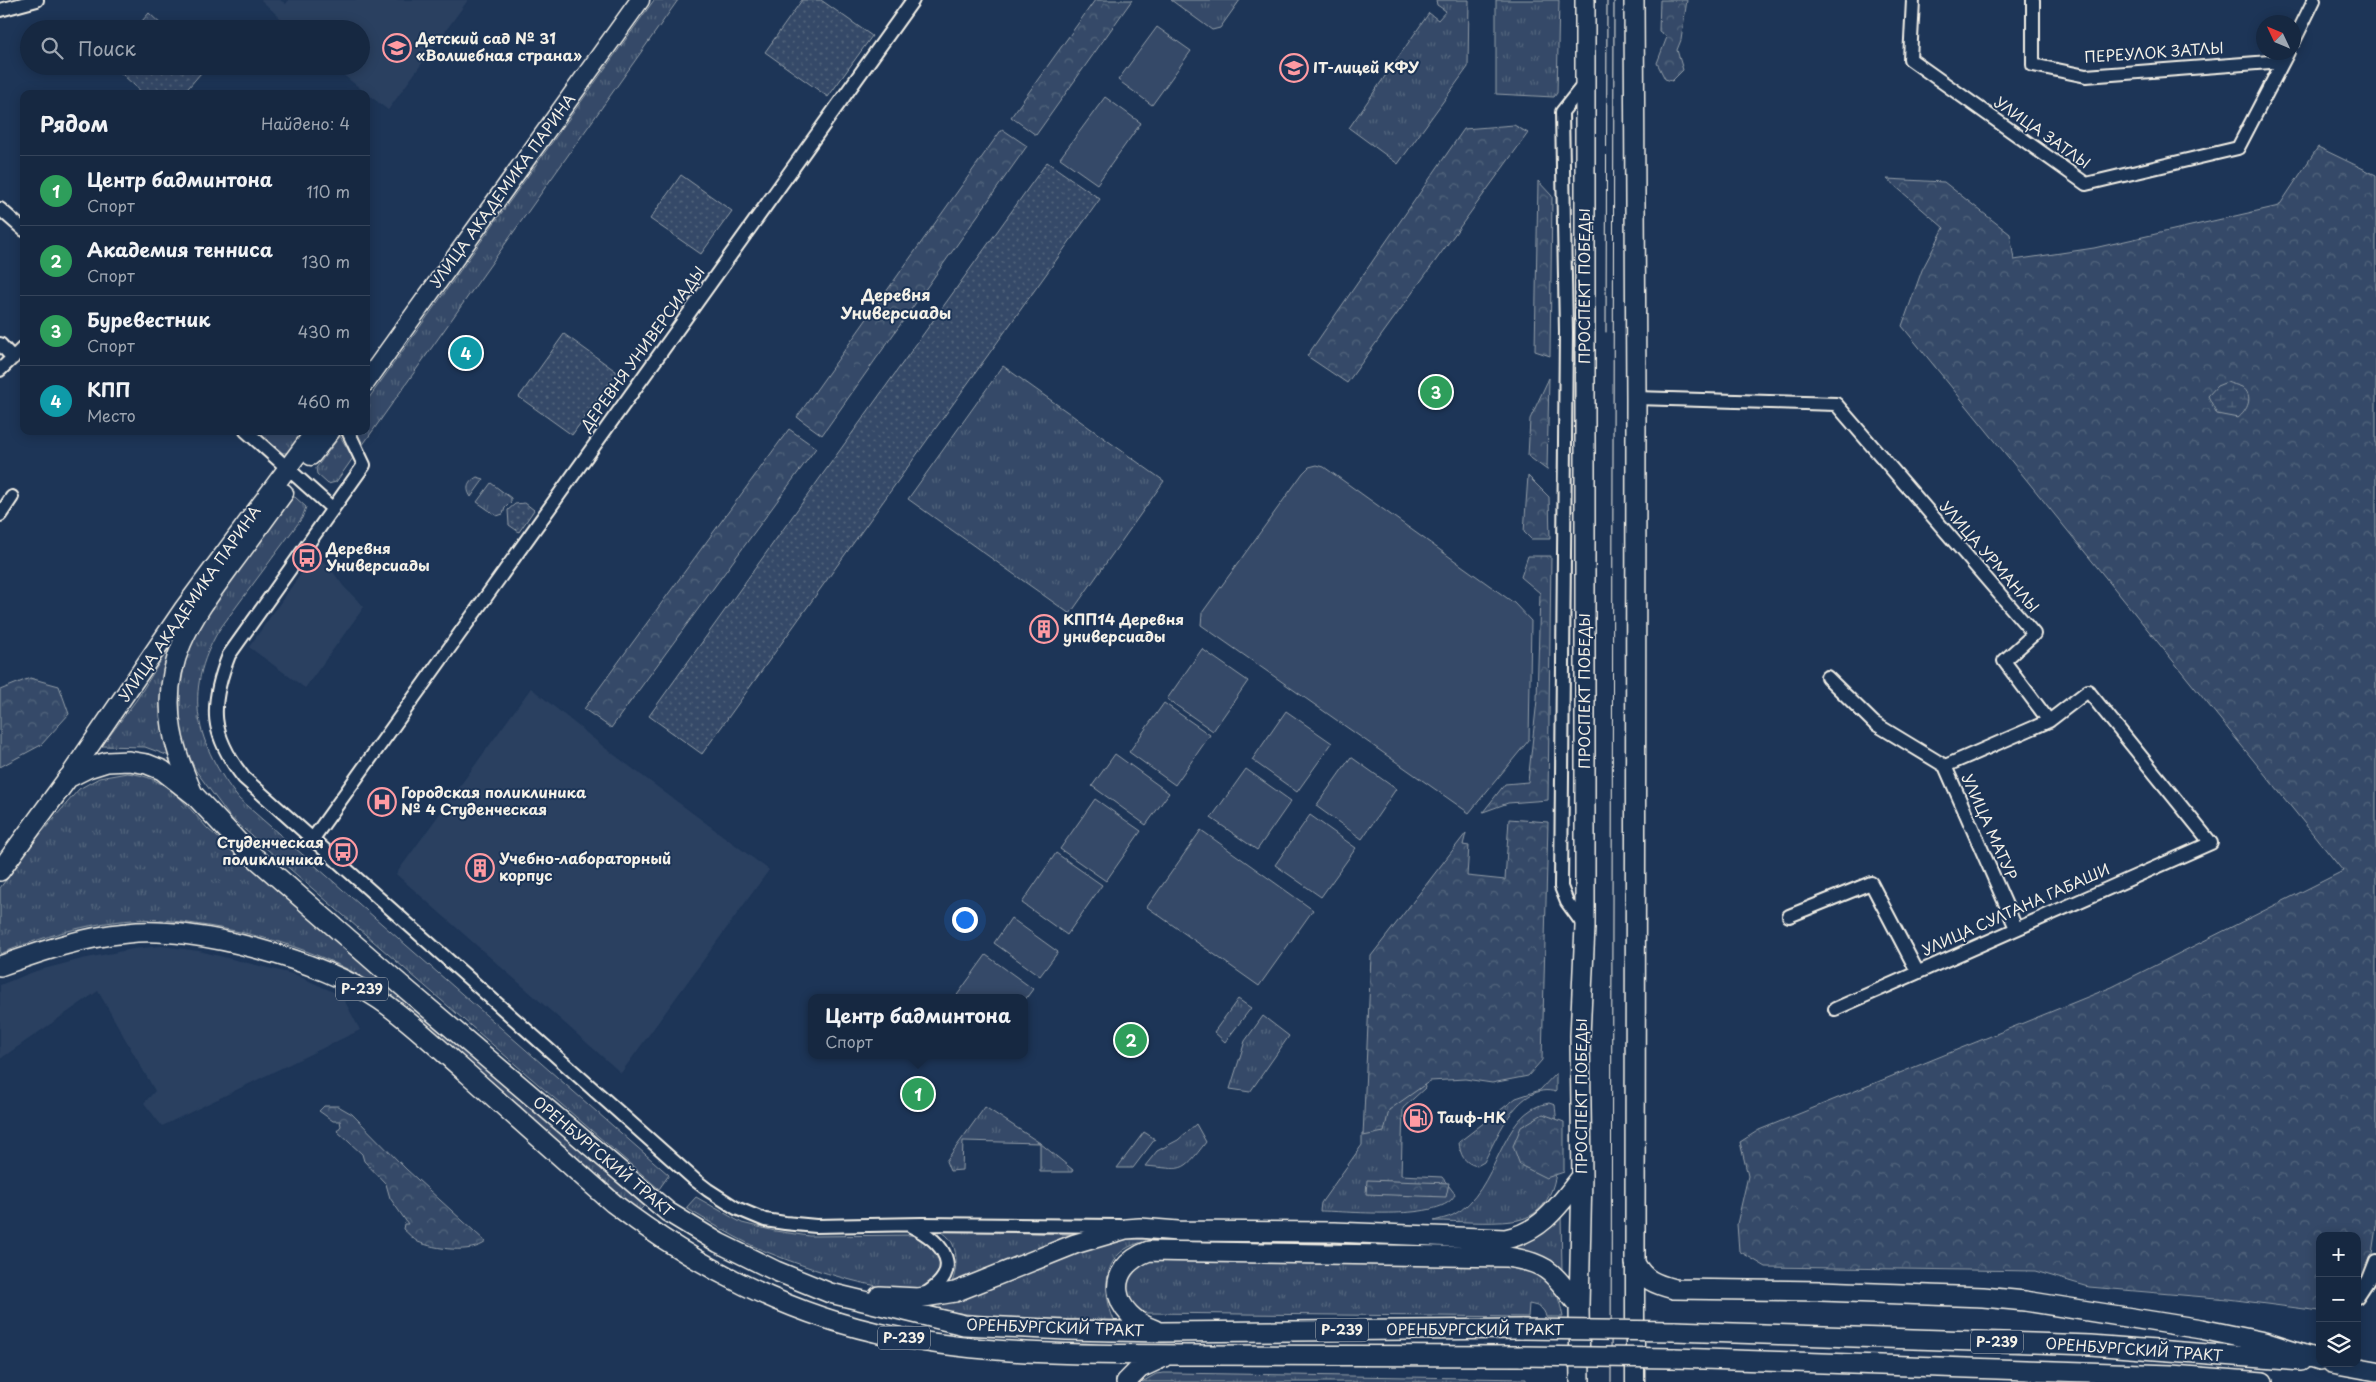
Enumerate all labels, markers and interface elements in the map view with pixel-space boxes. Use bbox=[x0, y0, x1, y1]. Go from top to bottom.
north arrow bbox=[2256, 15, 2301, 60]
search box bbox=[20, 20, 370, 75]
place label: Детский сад № 31 «Волшебная страна» bbox=[415, 26, 582, 66]
school or university icon: Детский сад № 31 «Волшебная страна» bbox=[382, 33, 412, 63]
icon: search bbox=[38, 34, 66, 62]
text: Поиск bbox=[78, 34, 136, 62]
street label: ПЕРЕУЛОК ЗАТЛЫ bbox=[2083, 35, 2224, 68]
school or university icon: IT-лицей КФУ bbox=[1279, 53, 1309, 83]
place label: IT-лицей КФУ bbox=[1313, 55, 1419, 78]
street label: УЛИЦА АКАДЕМИКА ПАРИНА bbox=[423, 88, 580, 292]
street label: УЛИЦА ЗАТЛЫ bbox=[1990, 90, 2096, 174]
text: Рядом bbox=[40, 107, 108, 139]
text: Найдено: 4 bbox=[261, 111, 350, 135]
text: Центр бадминтона bbox=[87, 165, 273, 193]
text: 1 bbox=[52, 179, 60, 203]
text: 110 m bbox=[307, 179, 350, 203]
text: Спорт bbox=[87, 193, 135, 217]
street label: ПРОСПЕКТ ПОБЕДЫ bbox=[1572, 208, 1595, 364]
text: Академия тенниса bbox=[87, 235, 273, 263]
text: 2 bbox=[50, 249, 62, 273]
text: 130 m bbox=[302, 249, 350, 273]
street label: ДЕРЕВНЯ УНИВЕРСИАДЫ bbox=[573, 261, 710, 436]
text: Спорт bbox=[87, 263, 135, 287]
district label: Деревня Универсиады bbox=[840, 282, 951, 324]
text: Буревестник bbox=[87, 305, 210, 333]
text: 3 bbox=[51, 319, 61, 343]
text: 430 m bbox=[298, 319, 350, 343]
text: Спорт bbox=[87, 333, 135, 357]
pin: 4 bbox=[450, 334, 482, 372]
pin: 3 bbox=[1420, 373, 1452, 411]
text: КПП bbox=[87, 375, 131, 403]
text: 4 bbox=[51, 389, 61, 413]
text: 460 m bbox=[298, 389, 350, 413]
text: Место bbox=[87, 403, 136, 427]
street label: УЛИЦА УРМАНЛЫ bbox=[1935, 495, 2045, 617]
street label: УЛИЦА АКАДЕМИКА ПАРИНА bbox=[112, 500, 266, 706]
place label: Деревня Универсиады bbox=[325, 536, 430, 576]
bus stop icon: Деревня Универсиады bbox=[292, 543, 322, 573]
place label: КПП14 Деревня универсиады bbox=[1063, 607, 1184, 647]
street label: ПРОСПЕКТ ПОБЕДЫ bbox=[1572, 613, 1595, 769]
building icon: КПП14 Деревня универсиады bbox=[1029, 614, 1059, 644]
street label: УЛИЦА МАТУР bbox=[1957, 770, 2024, 883]
place label: Городская поликлиника № 4 Студенческая bbox=[401, 780, 587, 820]
hospital icon: Городская поликлиника № 4 Студенческая bbox=[367, 787, 397, 817]
place label: Студенческая поликлиника bbox=[217, 830, 325, 870]
bus stop icon: Студенческая поликлиника bbox=[328, 837, 358, 867]
place label: Учебно-лабораторный корпус bbox=[499, 846, 671, 886]
building icon: Учебно-лабораторный корпус bbox=[465, 853, 495, 883]
street label: УЛИЦА СУЛТАНА ГАБАШИ bbox=[1918, 857, 2113, 961]
your location bbox=[952, 907, 978, 933]
road number: Р-239 bbox=[336, 978, 388, 1001]
popup bbox=[808, 994, 1028, 1059]
text: Центр бадминтона bbox=[825, 1001, 1011, 1029]
street label: ПРОСПЕКТ ПОБЕДЫ bbox=[1569, 1018, 1592, 1174]
pin: 2 bbox=[1115, 1021, 1147, 1059]
text: Спорт bbox=[825, 1029, 873, 1053]
pin: 1 bbox=[902, 1075, 934, 1113]
street label: ОРЕНБУРГСКИЙ ТРАКТ bbox=[528, 1090, 680, 1222]
fuel station icon: Таиф-НК bbox=[1403, 1103, 1433, 1133]
place label: Таиф-НК bbox=[1437, 1105, 1506, 1128]
map controls bbox=[2316, 1232, 2361, 1367]
button: + bbox=[2316, 1232, 2361, 1277]
button: − bbox=[2316, 1277, 2361, 1322]
street label: ОРЕНБУРГСКИЙ ТРАКТ bbox=[966, 1312, 1145, 1341]
street label: ОРЕНБУРГСКИЙ ТРАКТ bbox=[1386, 1317, 1565, 1340]
road number: Р-239 bbox=[1316, 1318, 1368, 1342]
button: layers bbox=[2316, 1322, 2361, 1367]
road number: Р-239 bbox=[878, 1326, 930, 1350]
road number: Р-239 bbox=[1971, 1330, 2023, 1354]
street label: ОРЕНБУРГСКИЙ ТРАКТ bbox=[2045, 1331, 2224, 1366]

